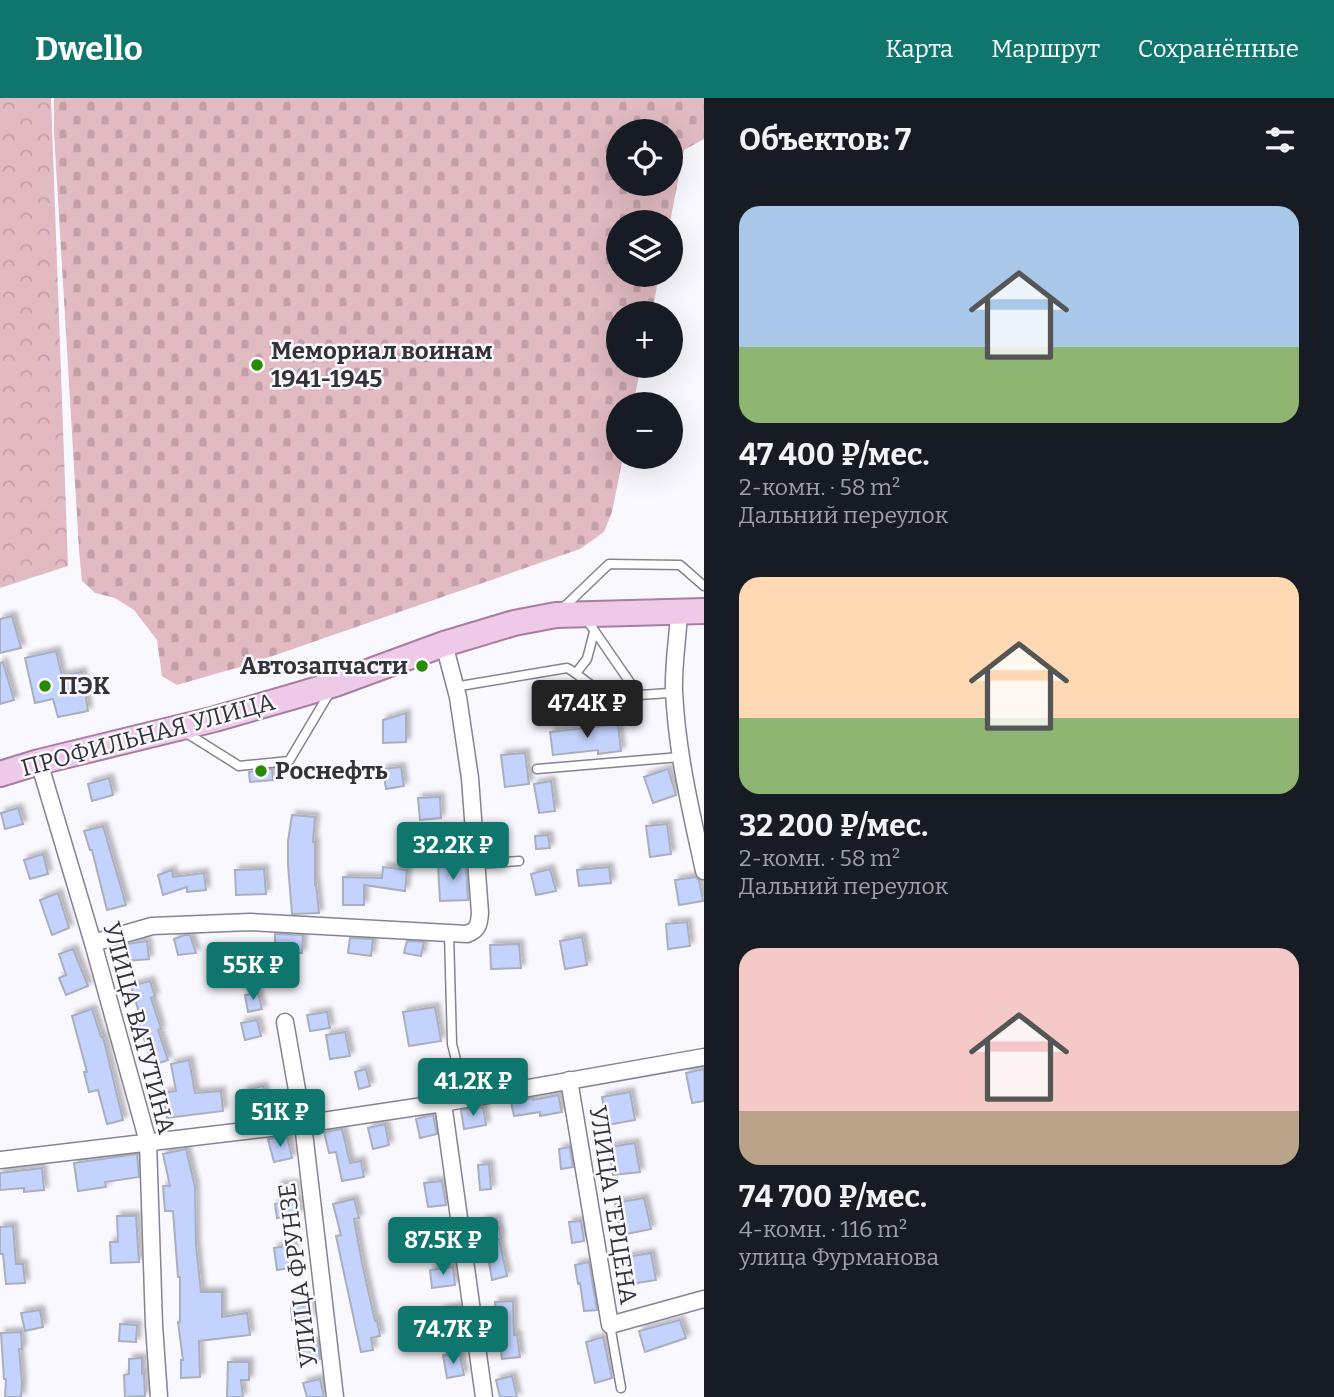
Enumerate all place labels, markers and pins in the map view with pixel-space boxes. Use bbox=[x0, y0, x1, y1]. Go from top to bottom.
place label: Мемориал воинам 1941-1945 bbox=[271, 337, 492, 393]
marker: Мемориал воинам 1941-1945 bbox=[249, 357, 265, 373]
place label: Автозапчасти bbox=[240, 652, 408, 680]
marker: Автозапчасти bbox=[414, 658, 430, 674]
place label: ПЭК bbox=[59, 672, 110, 700]
marker: ПЭК bbox=[37, 678, 53, 694]
pin: 47.4K ₽ bbox=[522, 680, 652, 740]
place label: Роснефть bbox=[275, 757, 388, 785]
marker: Роснефть bbox=[253, 763, 269, 779]
pin: 32.2K ₽ bbox=[388, 822, 518, 882]
pin: 55K ₽ bbox=[204, 942, 302, 1002]
pin: 41.2K ₽ bbox=[408, 1058, 538, 1118]
pin: 51K ₽ bbox=[231, 1090, 329, 1149]
pin: 87.5K ₽ bbox=[378, 1218, 508, 1277]
pin: 74.7K ₽ bbox=[388, 1306, 518, 1366]

